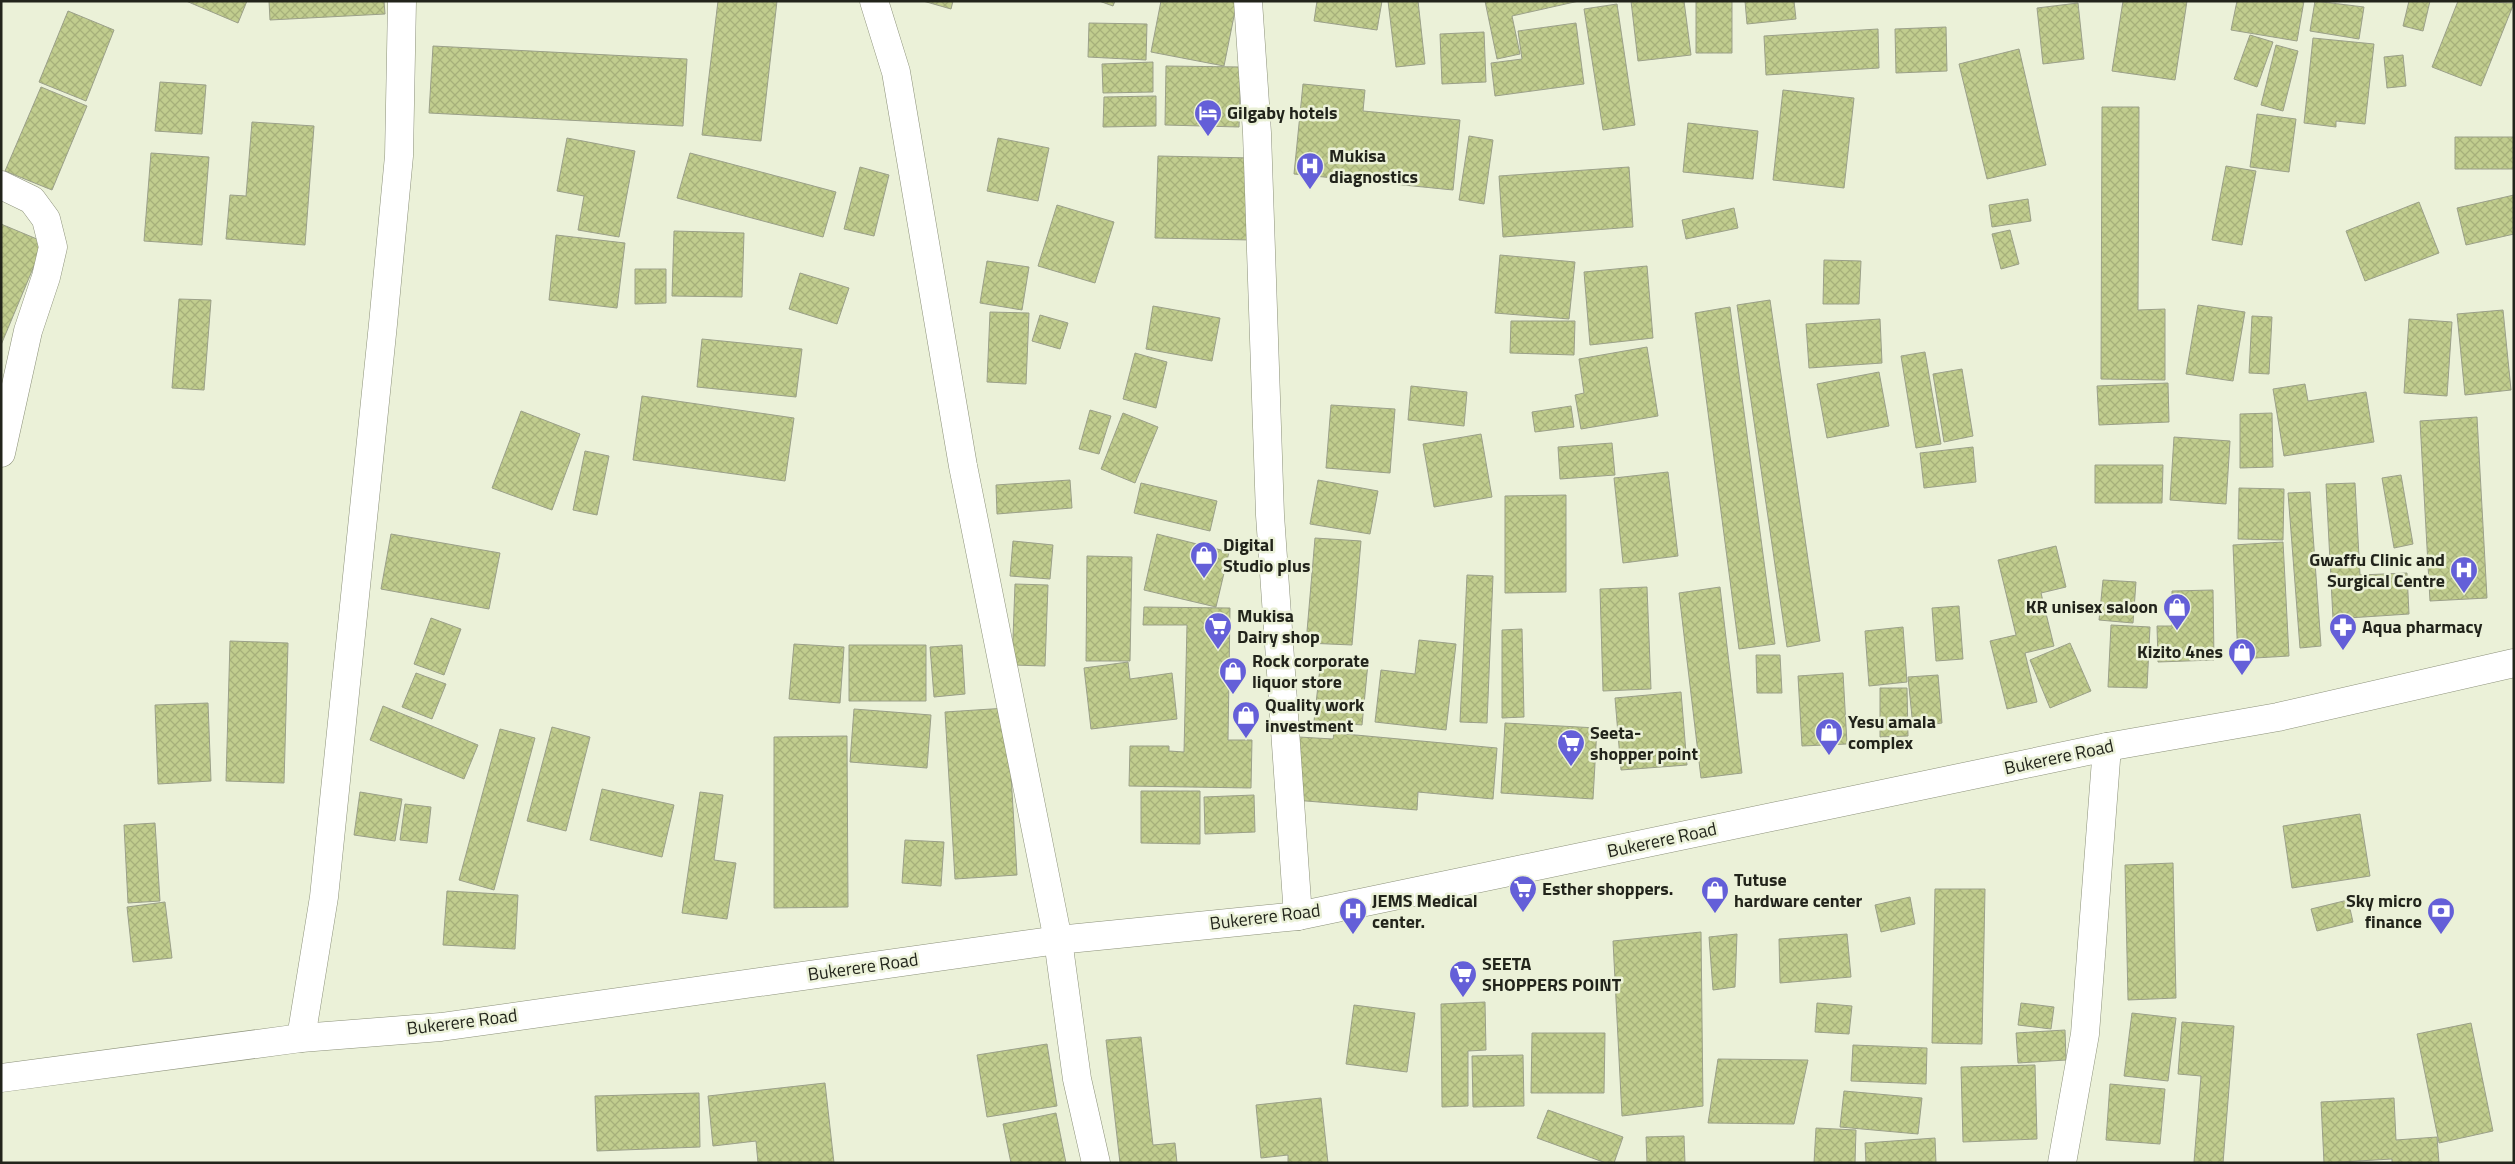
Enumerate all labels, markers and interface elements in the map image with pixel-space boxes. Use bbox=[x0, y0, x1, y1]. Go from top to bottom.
hotel icon: Gilgaby hotels bbox=[1193, 98, 1223, 137]
place label: Gilgaby hotels bbox=[1227, 99, 1338, 126]
place label: Mukisa diagnostics bbox=[1329, 142, 1418, 190]
hospital icon: Mukisa diagnostics bbox=[1295, 151, 1325, 190]
place label: Digital Studio plus bbox=[1223, 531, 1310, 579]
shop icon: Digital Studio plus bbox=[1189, 540, 1219, 579]
place label: Gwaffu Clinic and Surgical Centre bbox=[2309, 546, 2445, 594]
hospital icon: Gwaffu Clinic and Surgical Centre bbox=[2449, 555, 2479, 594]
shop icon: KR unisex saloon bbox=[2162, 592, 2192, 631]
place label: KR unisex saloon bbox=[2026, 593, 2158, 620]
place label: Mukisa Dairy shop bbox=[1237, 602, 1320, 650]
supermarket icon: Mukisa Dairy shop bbox=[1203, 611, 1233, 650]
pharmacy icon: Aqua pharmacy bbox=[2328, 612, 2358, 651]
place label: Aqua pharmacy bbox=[2362, 613, 2483, 640]
shop icon: Kizito 4nes bbox=[2227, 637, 2257, 676]
place label: Kizito 4nes bbox=[2137, 638, 2223, 665]
place label: Rock corporate liquor store bbox=[1252, 647, 1369, 695]
shop icon: Rock corporate liquor store bbox=[1218, 656, 1248, 695]
place label: Quality work investment bbox=[1265, 691, 1365, 739]
shop icon: Quality work investment bbox=[1231, 700, 1261, 739]
place label: Yesu amala complex bbox=[1848, 708, 1936, 756]
shop icon: Yesu amala complex bbox=[1814, 717, 1844, 756]
place label: Seeta- shopper point bbox=[1590, 719, 1698, 767]
supermarket icon: Seeta- shopper point bbox=[1556, 728, 1586, 767]
street label: Bukerere Road bbox=[2002, 732, 2116, 781]
street label: Bukerere Road bbox=[1605, 815, 1719, 864]
place label: Tutuse hardware center bbox=[1734, 866, 1862, 914]
supermarket icon: Esther shoppers. bbox=[1508, 874, 1538, 913]
place label: Esther shoppers. bbox=[1542, 875, 1673, 902]
shop icon: Tutuse hardware center bbox=[1700, 875, 1730, 914]
place label: JEMS Medical center. bbox=[1372, 887, 1478, 935]
place label: Sky micro finance bbox=[2346, 887, 2422, 935]
street label: Bukerere Road bbox=[1208, 896, 1322, 937]
hospital icon: JEMS Medical center. bbox=[1338, 896, 1368, 935]
bank icon: Sky micro finance bbox=[2426, 896, 2456, 935]
street label: Bukerere Road bbox=[806, 945, 920, 988]
place label: SEETA SHOPPERS POINT bbox=[1482, 950, 1622, 998]
supermarket icon: SEETA SHOPPERS POINT bbox=[1448, 959, 1478, 998]
street label: Bukerere Road bbox=[405, 1001, 519, 1042]

